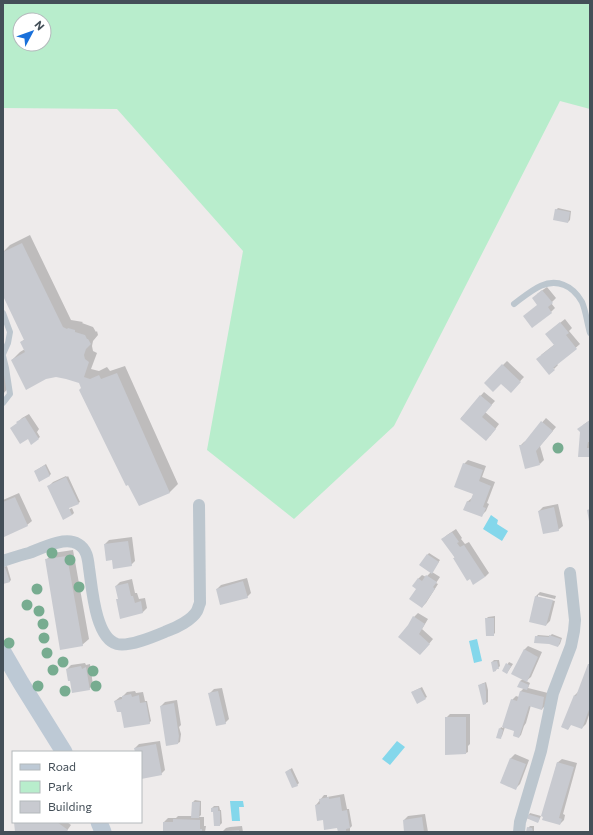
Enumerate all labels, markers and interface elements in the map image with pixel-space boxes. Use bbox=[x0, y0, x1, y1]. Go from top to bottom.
north arrow bbox=[12, 12, 52, 52]
text: N bbox=[32, 18, 48, 32]
legend bbox=[12, 751, 142, 823]
text: Road bbox=[48, 759, 76, 773]
text: Park bbox=[48, 779, 74, 793]
text: Building bbox=[48, 799, 92, 813]

